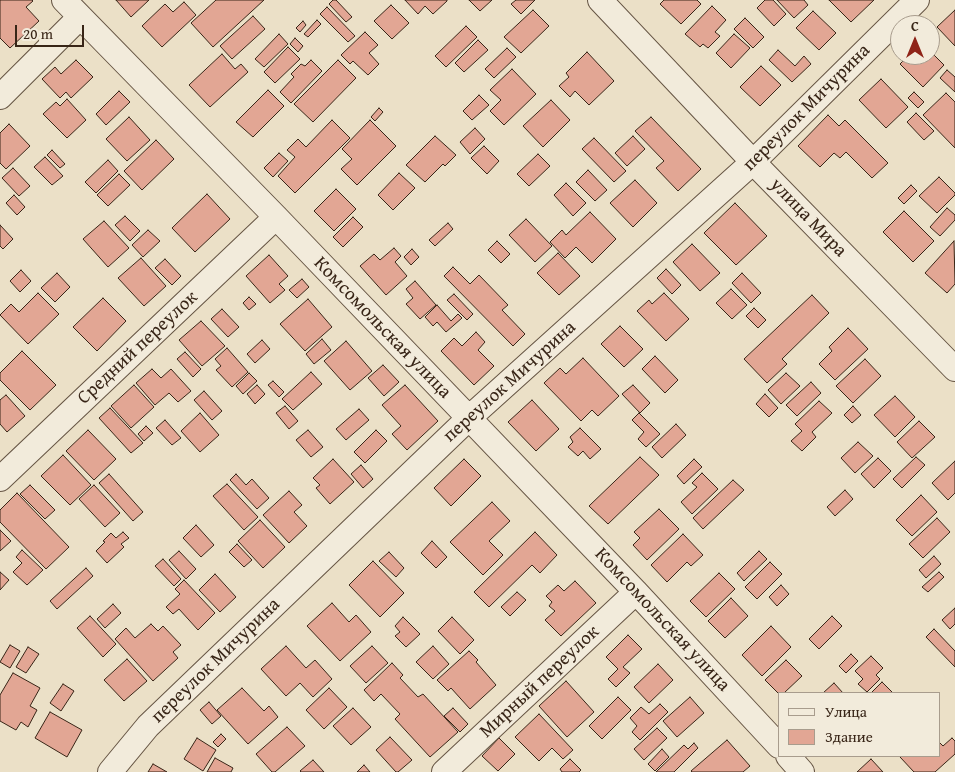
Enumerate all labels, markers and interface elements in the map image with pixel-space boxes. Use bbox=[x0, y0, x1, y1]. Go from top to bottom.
scale bar bbox=[18, 15, 86, 47]
north arrow bbox=[890, 15, 940, 65]
text: С bbox=[911, 16, 919, 36]
text: 20 m bbox=[23, 23, 53, 44]
street label: переулок Мичурина bbox=[739, 40, 875, 176]
street label: улица Мира bbox=[765, 174, 851, 262]
street label: Комсомольская улица bbox=[308, 252, 456, 404]
street label: Средний переулок bbox=[73, 286, 203, 410]
street label: переулок Мичурина bbox=[439, 317, 581, 447]
street label: Комсомольская улица bbox=[589, 543, 735, 697]
street label: переулок Мичурина bbox=[147, 594, 285, 728]
street label: Мирный переулок bbox=[476, 621, 604, 743]
legend bbox=[778, 692, 940, 757]
text: Улица bbox=[825, 701, 867, 722]
text: Здание bbox=[825, 726, 873, 747]

